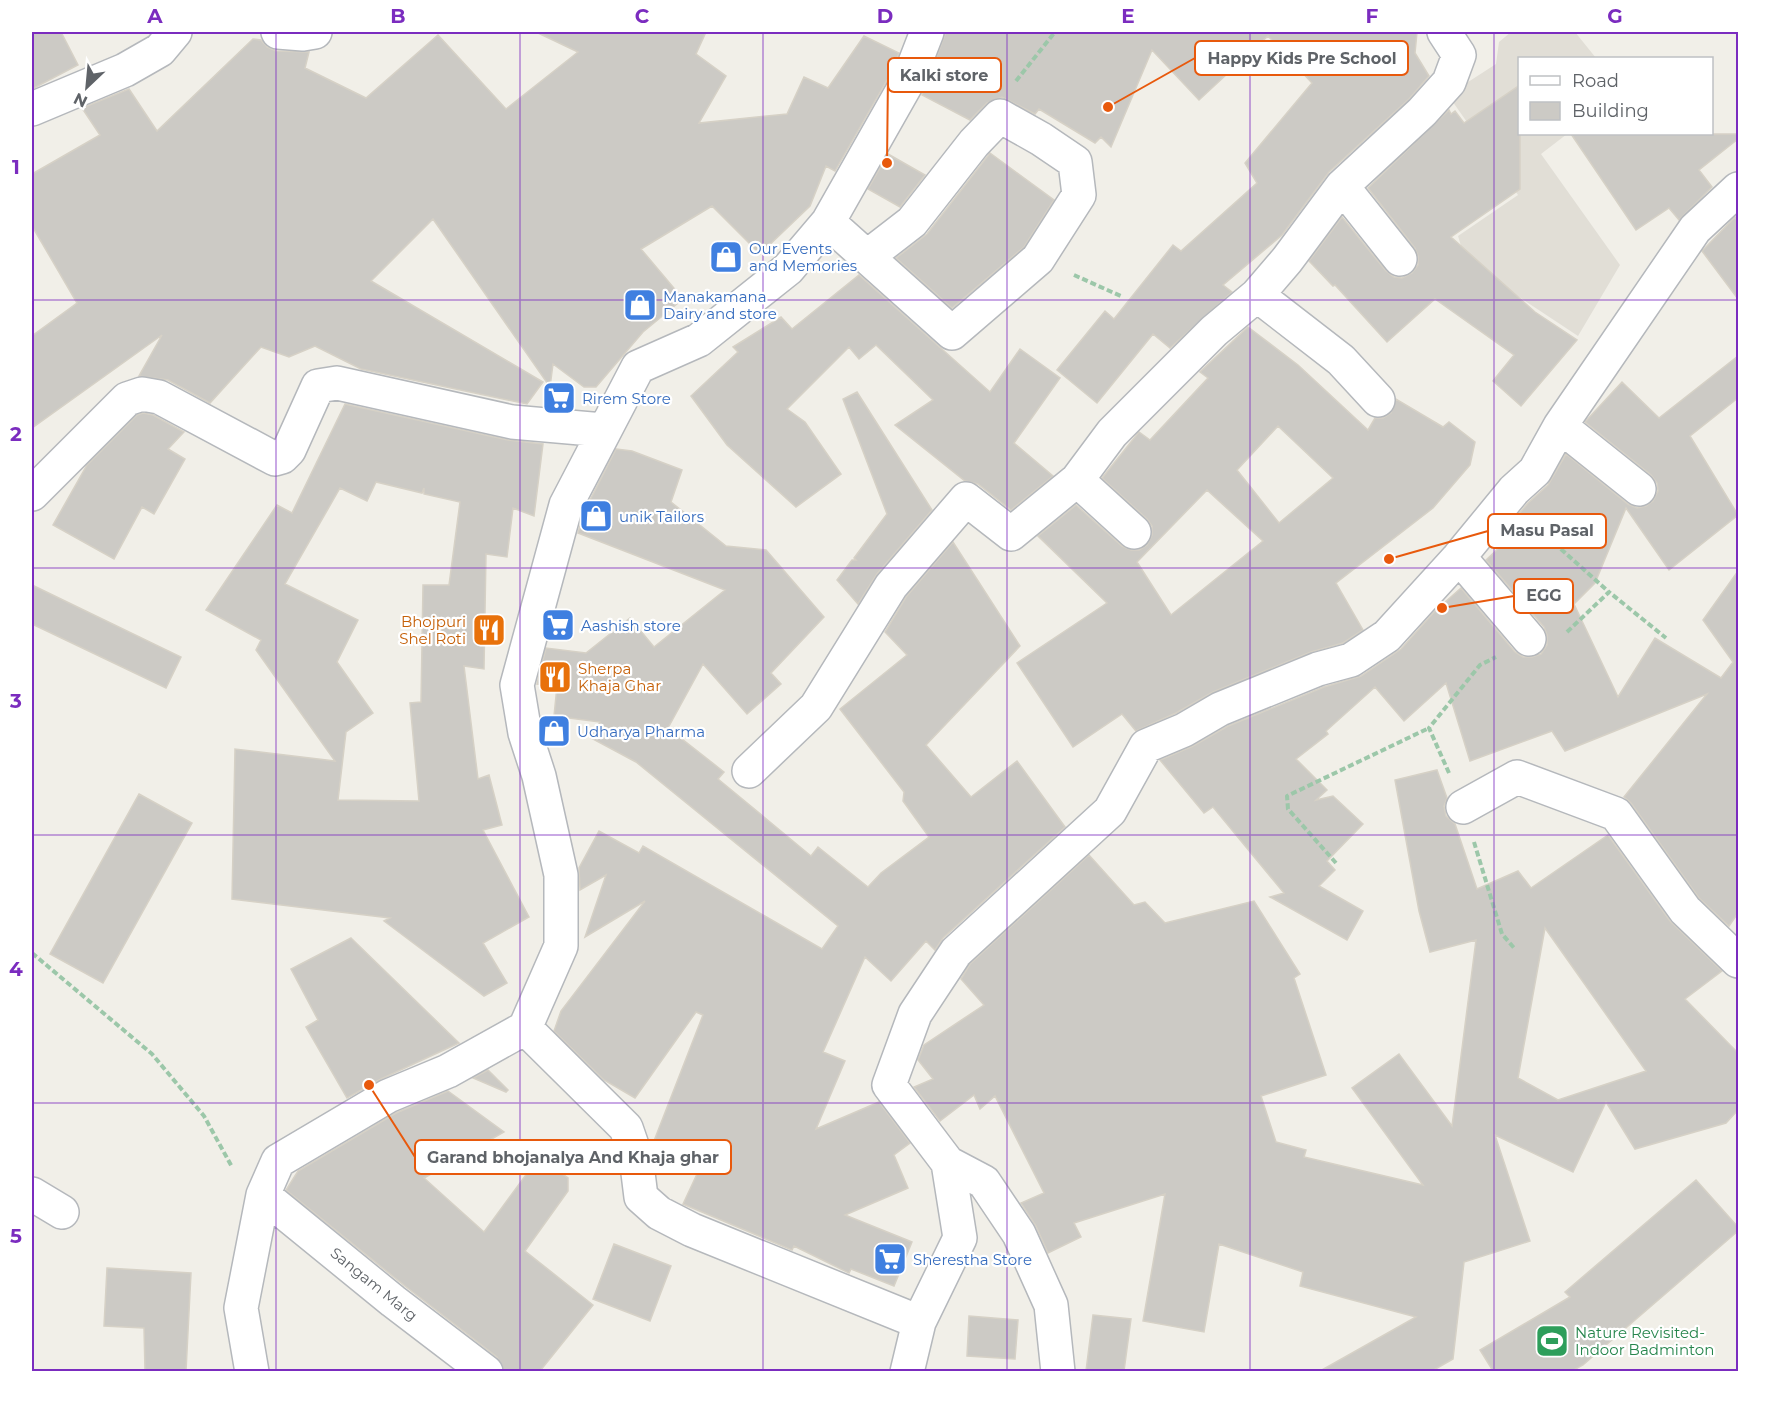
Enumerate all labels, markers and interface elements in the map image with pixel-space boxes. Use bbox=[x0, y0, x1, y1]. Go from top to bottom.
text: A bbox=[146, 4, 163, 28]
text: B bbox=[390, 4, 406, 28]
text: C bbox=[635, 4, 650, 28]
text: D bbox=[877, 4, 893, 28]
text: E bbox=[1121, 4, 1135, 28]
text: F bbox=[1366, 4, 1379, 28]
text: G bbox=[1607, 4, 1623, 28]
callout: Happy Kids Pre School bbox=[1195, 41, 1408, 75]
text: Happy Kids Pre School bbox=[1208, 49, 1396, 68]
north arrow bbox=[57, 57, 117, 117]
legend bbox=[1518, 57, 1713, 135]
callout: Kalki store bbox=[888, 58, 1001, 92]
text: Kalki store bbox=[900, 66, 988, 85]
text: Road bbox=[1572, 70, 1619, 92]
text: N bbox=[71, 89, 91, 111]
text: Building bbox=[1572, 100, 1649, 122]
text: 1 bbox=[12, 155, 20, 179]
shop icon: Our Events and Memories bbox=[708, 239, 744, 275]
place label: Our Events and Memories bbox=[749, 239, 857, 275]
shop icon: Manakamana Dairy and store bbox=[622, 287, 658, 323]
place label: Manakamana Dairy and store bbox=[663, 287, 777, 323]
supermarket icon: Rirem Store bbox=[541, 380, 577, 416]
place label: Rirem Store bbox=[582, 389, 671, 408]
text: 2 bbox=[10, 422, 22, 446]
shop icon: unik Tailors bbox=[578, 498, 614, 534]
place label: unik Tailors bbox=[619, 507, 704, 526]
callout: Masu Pasal bbox=[1488, 514, 1606, 548]
text: Masu Pasal bbox=[1500, 521, 1594, 540]
callout: EGG bbox=[1514, 579, 1573, 613]
text: EGG bbox=[1526, 586, 1562, 605]
supermarket icon: Aashish store bbox=[540, 607, 576, 643]
place label: Bhojpuri Shel Roti bbox=[399, 612, 466, 648]
restaurant icon: Bhojpuri Shel Roti bbox=[471, 612, 507, 648]
place label: Aashish store bbox=[581, 616, 681, 635]
restaurant icon: Sherpa Khaja Ghar bbox=[537, 659, 573, 695]
place label: Sherpa Khaja Ghar bbox=[578, 659, 661, 695]
text: 3 bbox=[9, 689, 22, 713]
shop icon: Udharya Pharma bbox=[536, 713, 572, 749]
place label: Udharya Pharma bbox=[577, 722, 705, 741]
text: 4 bbox=[9, 957, 23, 981]
callout: Garand bhojanalya And Khaja ghar bbox=[415, 1140, 731, 1174]
text: Garand bhojanalya And Khaja ghar bbox=[427, 1148, 719, 1167]
text: 5 bbox=[10, 1224, 22, 1248]
supermarket icon: Sherestha Store bbox=[872, 1241, 908, 1277]
street label: Sangam Marg bbox=[327, 1243, 421, 1325]
place label: Sherestha Store bbox=[913, 1250, 1032, 1269]
sports icon: Nature Revisited- Indoor Badminton bbox=[1534, 1323, 1570, 1359]
place label: Nature Revisited- Indoor Badminton bbox=[1575, 1323, 1714, 1359]

